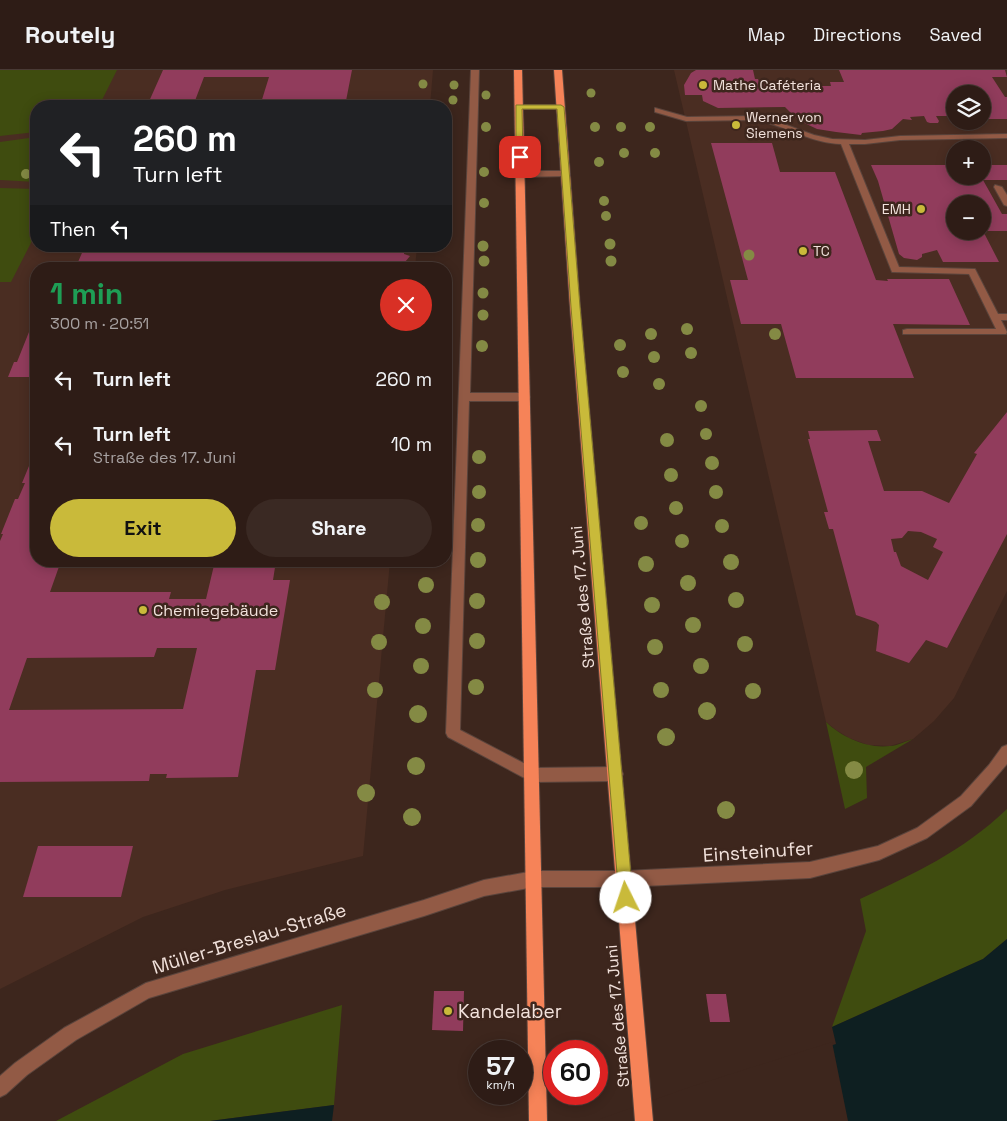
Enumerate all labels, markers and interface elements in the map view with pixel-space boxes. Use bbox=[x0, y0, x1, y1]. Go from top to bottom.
text: Routely bbox=[25, 19, 115, 50]
text: Map bbox=[748, 23, 785, 46]
text: Directions bbox=[813, 23, 902, 46]
text: Saved bbox=[930, 23, 982, 46]
place label: Mathe Caféteria bbox=[713, 76, 821, 94]
marker: Mathe Caféteria bbox=[697, 79, 709, 91]
map controls bbox=[946, 85, 991, 240]
button: layers bbox=[946, 85, 991, 130]
place label: Werner von Siemens bbox=[746, 108, 822, 142]
text: 260 m bbox=[133, 117, 237, 161]
marker: Werner von Siemens bbox=[730, 119, 742, 131]
icon: left bbox=[50, 120, 115, 185]
pin bbox=[499, 136, 541, 178]
button: + bbox=[946, 140, 991, 185]
icon: arrive bbox=[506, 143, 534, 171]
text: Turn left bbox=[133, 160, 223, 188]
button: − bbox=[946, 195, 991, 240]
place label: EMH bbox=[882, 200, 911, 218]
marker: EMH bbox=[915, 203, 927, 215]
icon: left bbox=[106, 215, 134, 243]
text: Then bbox=[50, 217, 96, 242]
place label: TC bbox=[813, 242, 830, 260]
marker: TC bbox=[797, 245, 809, 257]
text: 1 min bbox=[50, 274, 123, 313]
button: close bbox=[380, 279, 432, 331]
text: 300 m · 20:51 bbox=[50, 313, 149, 334]
icon: left bbox=[50, 366, 78, 394]
text: Turn left bbox=[93, 367, 171, 392]
text: 260 m bbox=[376, 367, 432, 392]
text: Turn left bbox=[93, 422, 171, 447]
icon: left bbox=[50, 431, 78, 459]
text: 10 m bbox=[391, 432, 432, 457]
text: Straße des 17. Juni bbox=[93, 447, 236, 468]
button: Exit bbox=[50, 499, 236, 557]
button: Share bbox=[246, 499, 432, 557]
street label: Straße des 17. Juni bbox=[566, 525, 599, 669]
place label: Chemiegebäude bbox=[153, 600, 278, 621]
marker: Chemiegebäude bbox=[137, 604, 149, 616]
street label: Einsteinufer bbox=[702, 835, 814, 868]
position arrow bbox=[599, 871, 651, 923]
street label: Müller-Breslau-Straße bbox=[149, 897, 349, 980]
street label: Straße des 17. Juni bbox=[601, 944, 634, 1088]
place label: Kandelaber bbox=[458, 999, 562, 1024]
marker: Kandelaber bbox=[442, 1005, 454, 1017]
speed limit sign: 60 bbox=[543, 1040, 608, 1105]
text: 57 bbox=[486, 1050, 515, 1082]
text: km/h bbox=[486, 1077, 515, 1093]

